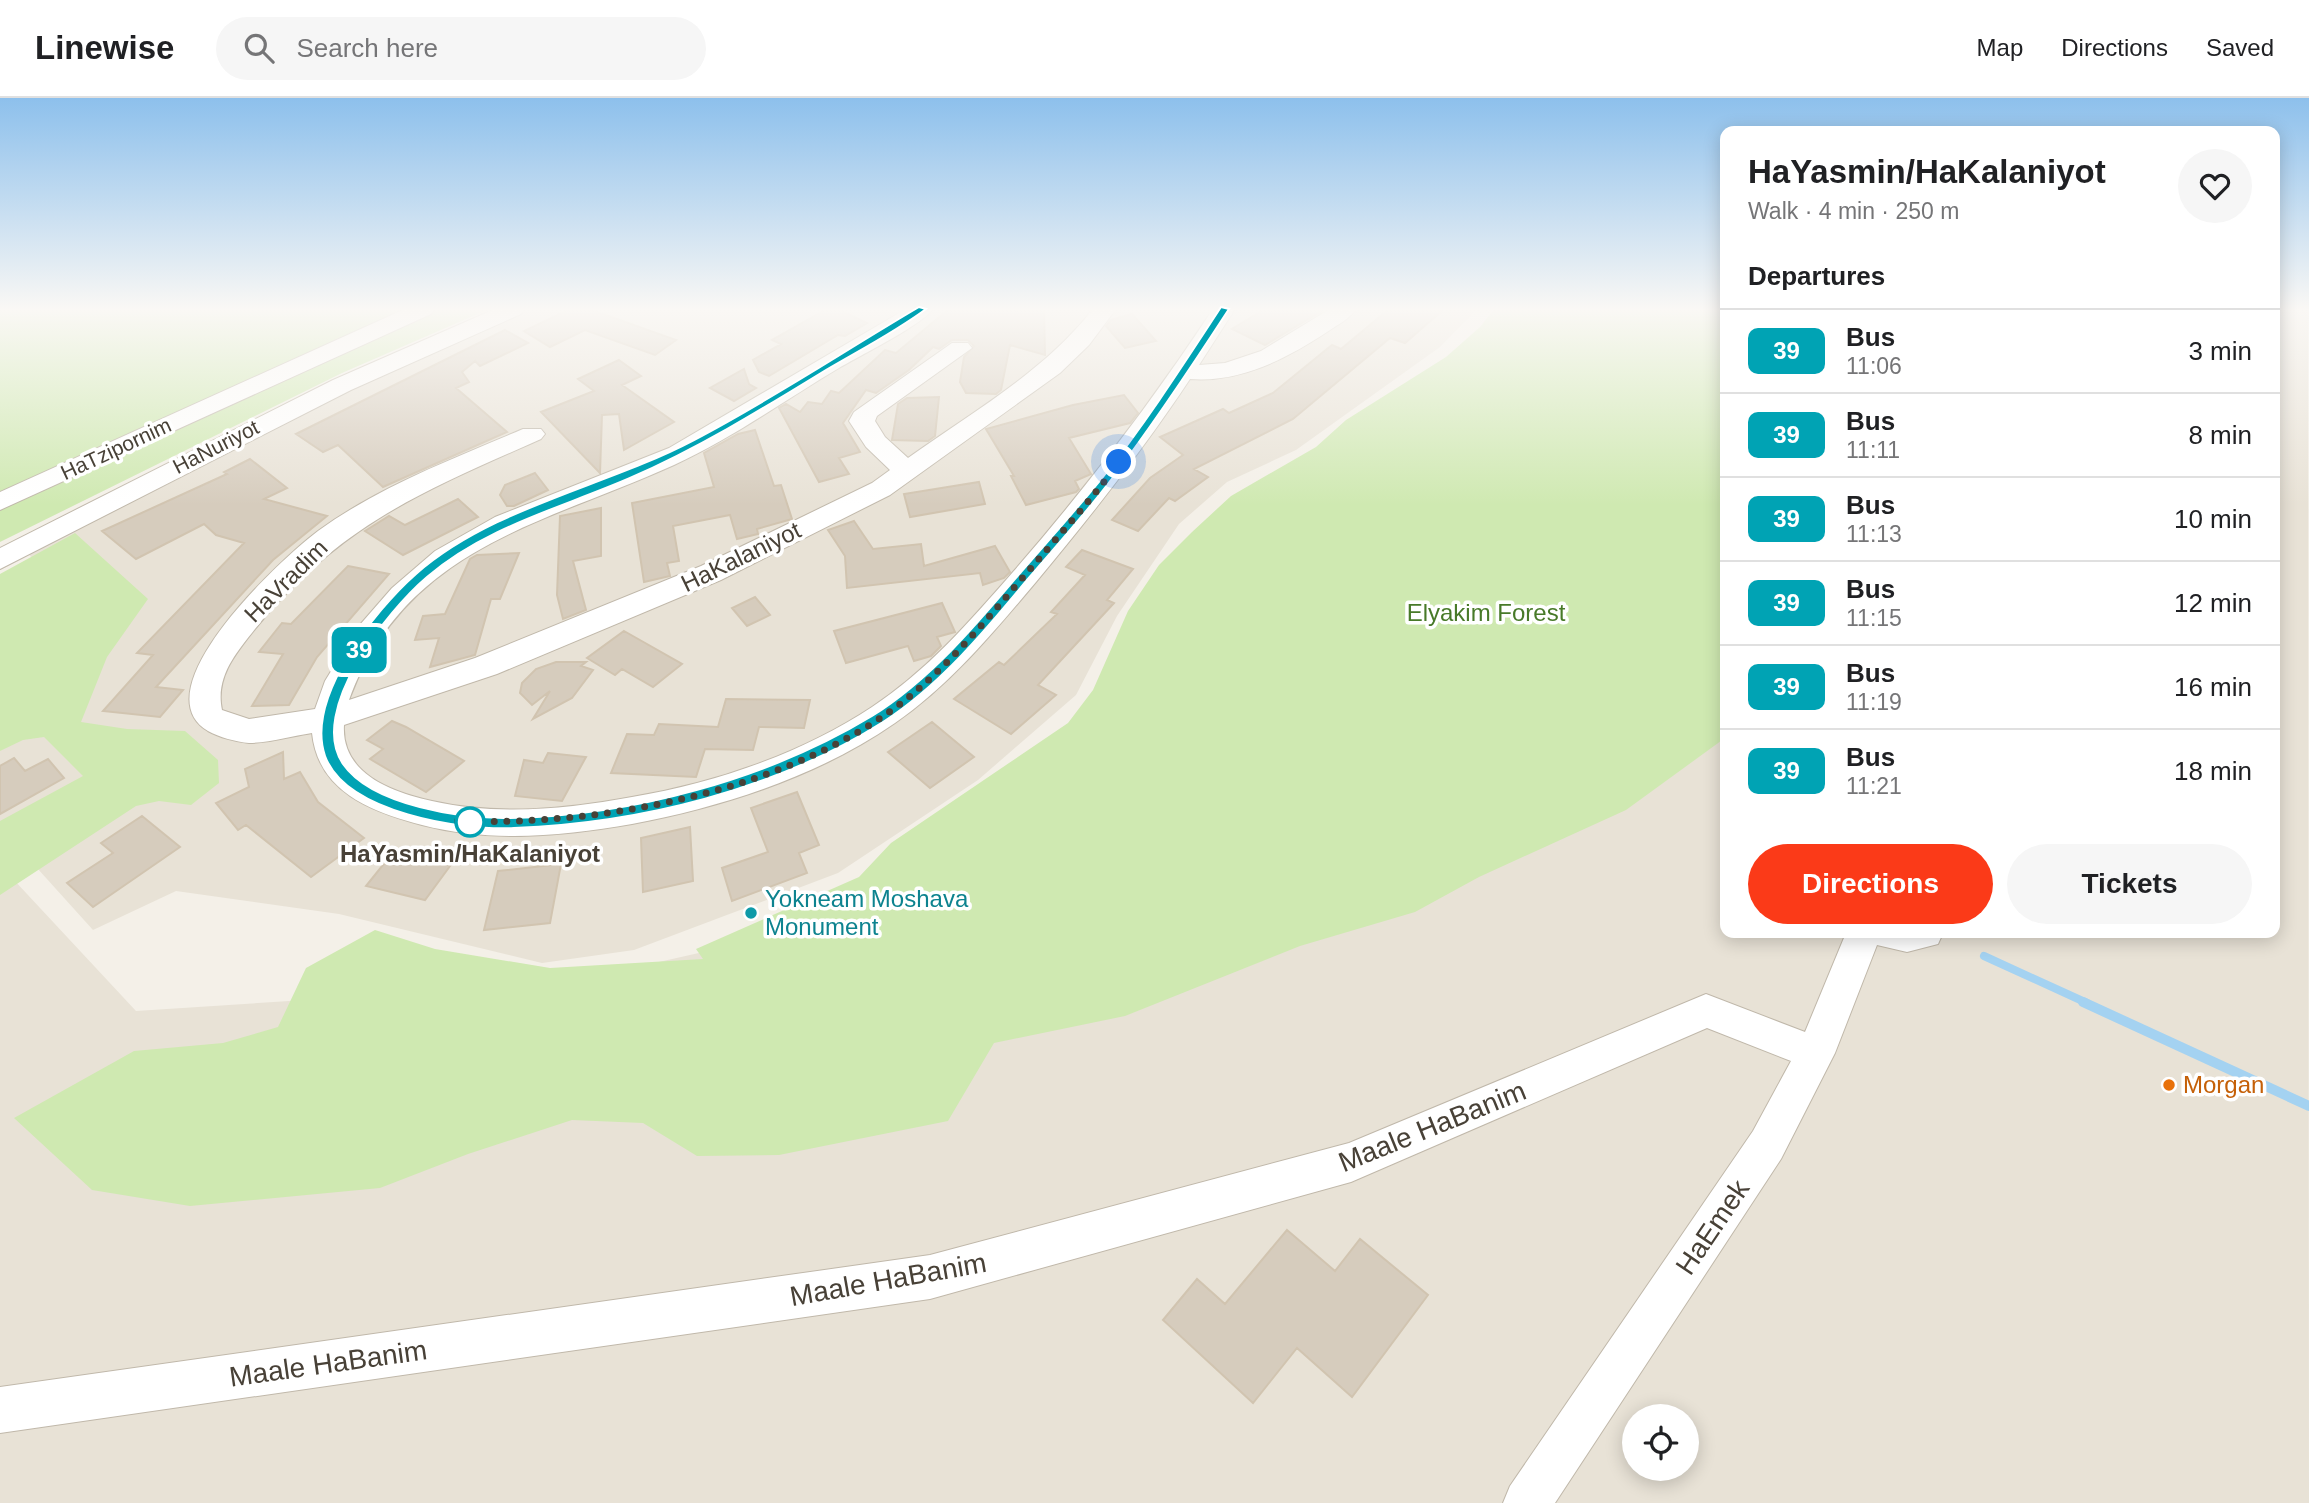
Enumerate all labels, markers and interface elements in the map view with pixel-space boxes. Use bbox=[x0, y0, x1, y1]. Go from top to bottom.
search box bbox=[216, 17, 706, 80]
text: Linewise bbox=[35, 29, 174, 66]
icon: search bbox=[240, 29, 278, 67]
text: Search here bbox=[296, 33, 438, 63]
text: Map bbox=[1977, 34, 2023, 61]
text: Directions bbox=[2061, 34, 2168, 61]
text: Saved bbox=[2206, 34, 2274, 61]
button: heart bbox=[2178, 149, 2252, 223]
text: HaYasmin/HaKalaniyot bbox=[1748, 153, 2106, 190]
text: Walk · 4 min · 250 m bbox=[1748, 198, 1959, 224]
text: Departures bbox=[1748, 261, 1885, 291]
text: Bus bbox=[1846, 322, 1895, 352]
text: 3 min bbox=[2188, 336, 2252, 366]
text: 39 bbox=[1773, 337, 1800, 364]
text: 11:06 bbox=[1846, 353, 1902, 379]
text: Bus bbox=[1846, 406, 1895, 436]
street label: HaTzipornim bbox=[57, 413, 175, 484]
street label: HaNuriyot bbox=[169, 415, 263, 478]
text: 8 min bbox=[2188, 420, 2252, 450]
text: 39 bbox=[1773, 421, 1800, 448]
text: 11:11 bbox=[1846, 437, 1900, 463]
your location bbox=[1101, 444, 1136, 479]
text: Bus bbox=[1846, 490, 1895, 520]
text: 10 min bbox=[2174, 504, 2252, 534]
text: 39 bbox=[1773, 505, 1800, 532]
street label: HaKalaniyot bbox=[677, 516, 805, 597]
text: 11:13 bbox=[1846, 521, 1902, 547]
street label: HaVradim bbox=[239, 534, 333, 628]
text: Bus bbox=[1846, 574, 1895, 604]
text: 12 min bbox=[2174, 588, 2252, 618]
text: 39 bbox=[1773, 589, 1800, 616]
park label: Elyakim Forest bbox=[1407, 599, 1566, 626]
text: 11:15 bbox=[1846, 605, 1902, 631]
line badge: 39 bbox=[328, 627, 390, 673]
text: 39 bbox=[346, 636, 372, 663]
text: Bus bbox=[1846, 658, 1895, 688]
text: 16 min bbox=[2174, 672, 2252, 702]
text: 39 bbox=[1773, 673, 1800, 700]
text: 11:19 bbox=[1846, 689, 1902, 715]
text: Bus bbox=[1846, 742, 1895, 772]
text: 18 min bbox=[2174, 756, 2252, 786]
text: 39 bbox=[1773, 757, 1800, 784]
text: 11:21 bbox=[1846, 773, 1902, 799]
marker: HaYasmin/HaKalaniyot bbox=[455, 807, 485, 837]
place label: HaYasmin/HaKalaniyot bbox=[340, 840, 600, 867]
button: Directions bbox=[1748, 844, 1993, 924]
button: Tickets bbox=[2007, 844, 2252, 924]
place label: Yokneam Moshava Monument bbox=[765, 885, 969, 940]
marker: Yokneam Moshava Monument bbox=[743, 905, 759, 921]
place label: Morgan bbox=[2183, 1071, 2264, 1098]
street label: Maale HaBanim bbox=[1334, 1075, 1530, 1178]
marker: Morgan bbox=[2161, 1077, 2177, 1093]
street label: HaEmek bbox=[1670, 1173, 1756, 1280]
street label: Maale HaBanim bbox=[787, 1247, 989, 1312]
street label: Maale HaBanim bbox=[227, 1334, 429, 1393]
map controls bbox=[1622, 1404, 1699, 1481]
button: locate bbox=[1622, 1404, 1699, 1481]

